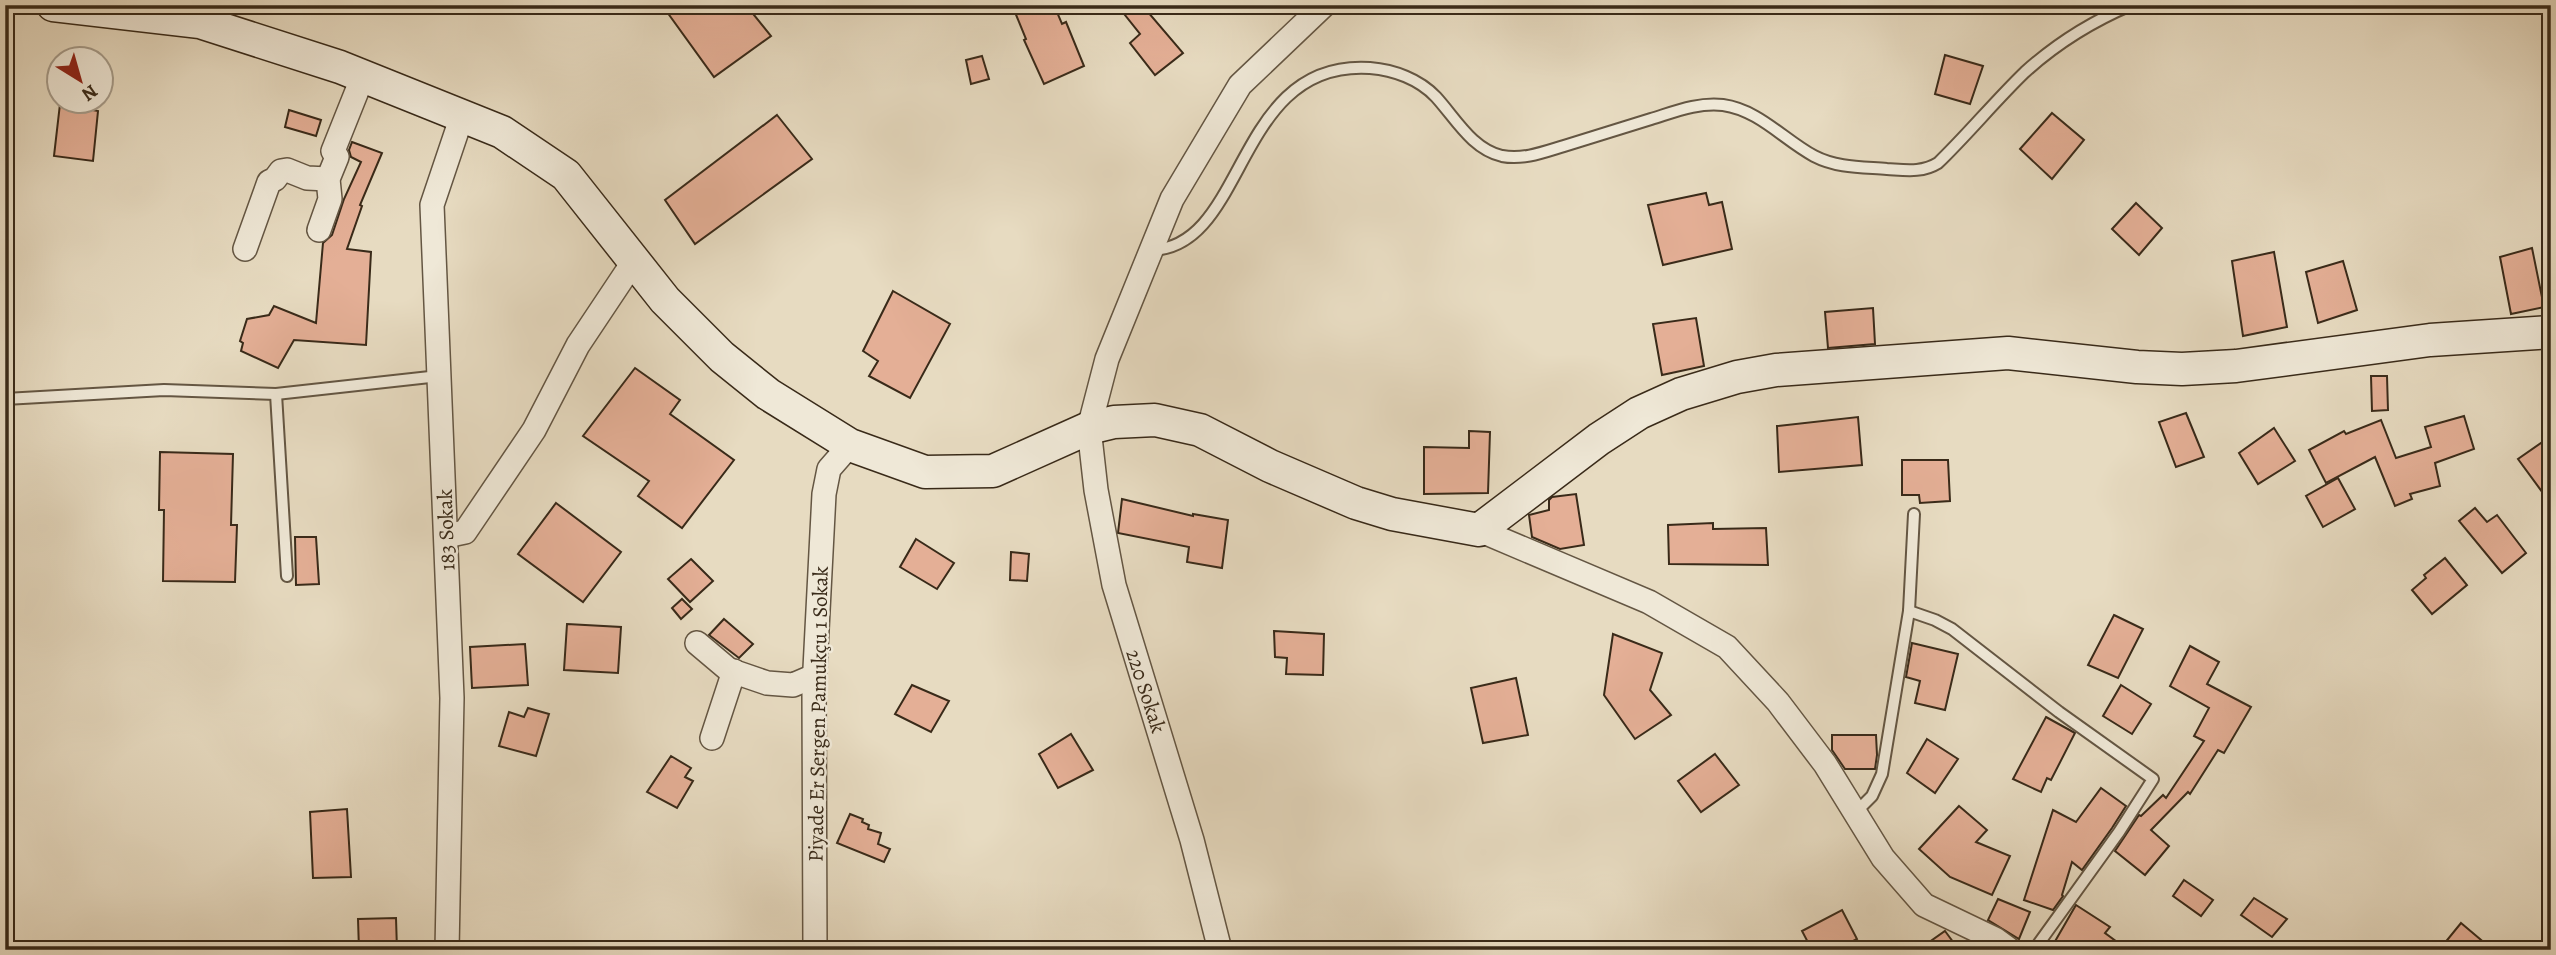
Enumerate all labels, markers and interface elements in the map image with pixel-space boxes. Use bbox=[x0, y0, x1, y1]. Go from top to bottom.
north arrow bbox=[46, 46, 116, 116]
text: N bbox=[76, 78, 103, 107]
street label: 183 Sokak bbox=[431, 488, 461, 571]
street label: Piyade Er Sergen Pamukçu 1 Sokak bbox=[801, 565, 835, 862]
street label: 220 Sokak bbox=[1119, 645, 1173, 737]

